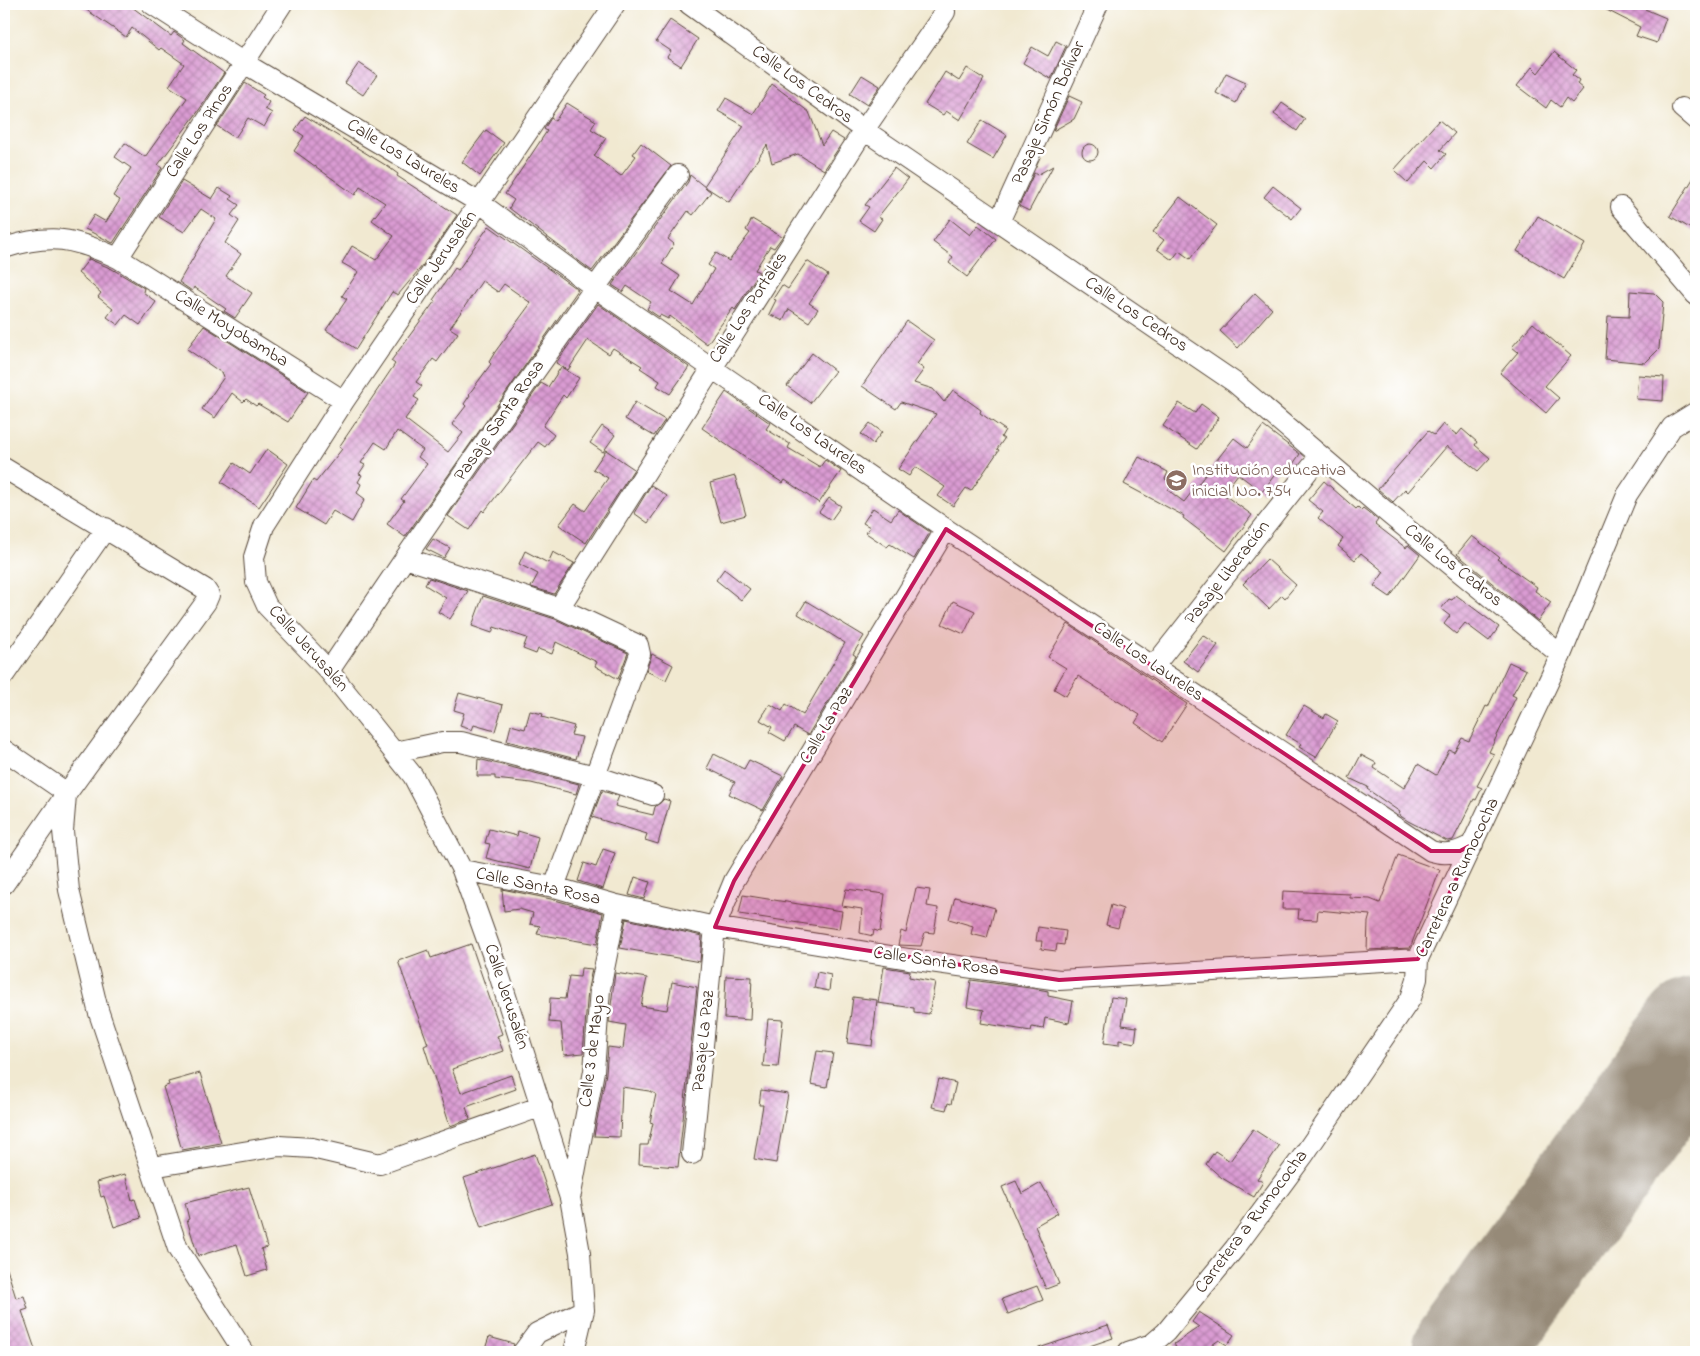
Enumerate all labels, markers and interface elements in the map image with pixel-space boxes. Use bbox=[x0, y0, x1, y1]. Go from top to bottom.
street label: Pasaje Simón Bolívar bbox=[1006, 37, 1093, 189]
street label: Calle Los Cedros bbox=[746, 39, 858, 131]
street label: Calle Los Pinos bbox=[160, 79, 240, 183]
street label: Calle Los Laureles bbox=[341, 113, 465, 201]
street label: Calle Jerusalén bbox=[400, 206, 484, 310]
street label: Calle Los Portales bbox=[703, 247, 795, 369]
street label: Calle Los Cedros bbox=[1079, 271, 1193, 359]
street label: Calle Moyobamba bbox=[169, 283, 293, 375]
street label: Pasaje Santa Rosa bbox=[448, 355, 552, 487]
street label: Calle Los Laureles bbox=[752, 388, 872, 482]
place label: Institución educativa inicial No. 754 bbox=[1192, 458, 1346, 505]
school or university icon: Institución educativa inicial No. 754 bbox=[1164, 469, 1188, 493]
street label: Pasaje Liberación bbox=[1179, 515, 1277, 631]
street label: Calle Los Cedros bbox=[1398, 518, 1508, 614]
street label: Calle Jerusalén bbox=[262, 600, 354, 699]
street label: Calle Los Laureles bbox=[1087, 615, 1209, 709]
street label: Calle La Paz bbox=[794, 682, 860, 769]
street label: Carretera a Rumococha bbox=[1409, 794, 1507, 962]
street label: Calle Santa Rosa bbox=[473, 861, 603, 913]
street label: Calle Santa Rosa bbox=[871, 940, 1001, 984]
street label: Calle Jerusalén bbox=[477, 941, 535, 1053]
street label: Pasaje La Paz bbox=[686, 989, 722, 1093]
street label: Calle 3 de Mayo bbox=[573, 993, 613, 1109]
street label: Carretera a Rumococha bbox=[1189, 1145, 1315, 1299]

